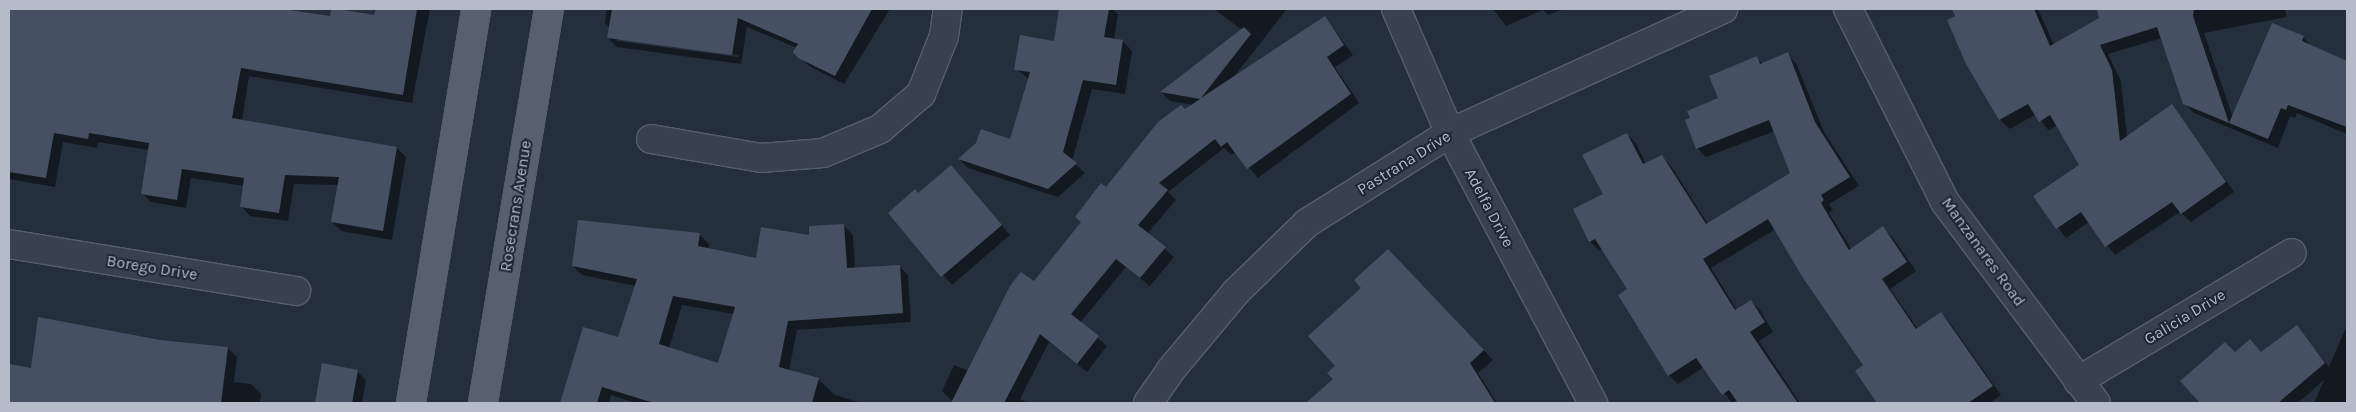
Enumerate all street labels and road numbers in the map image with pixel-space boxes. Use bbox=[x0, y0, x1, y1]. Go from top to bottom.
street label: Pastrana Drive bbox=[1354, 127, 1454, 199]
street label: Rosecrans Avenue bbox=[496, 139, 536, 273]
street label: Adelfa Drive bbox=[1460, 165, 1518, 251]
street label: Manzanares Road bbox=[1937, 194, 2029, 310]
street label: Borego Drive bbox=[105, 251, 199, 285]
street label: Galicia Drive bbox=[2141, 285, 2229, 349]

